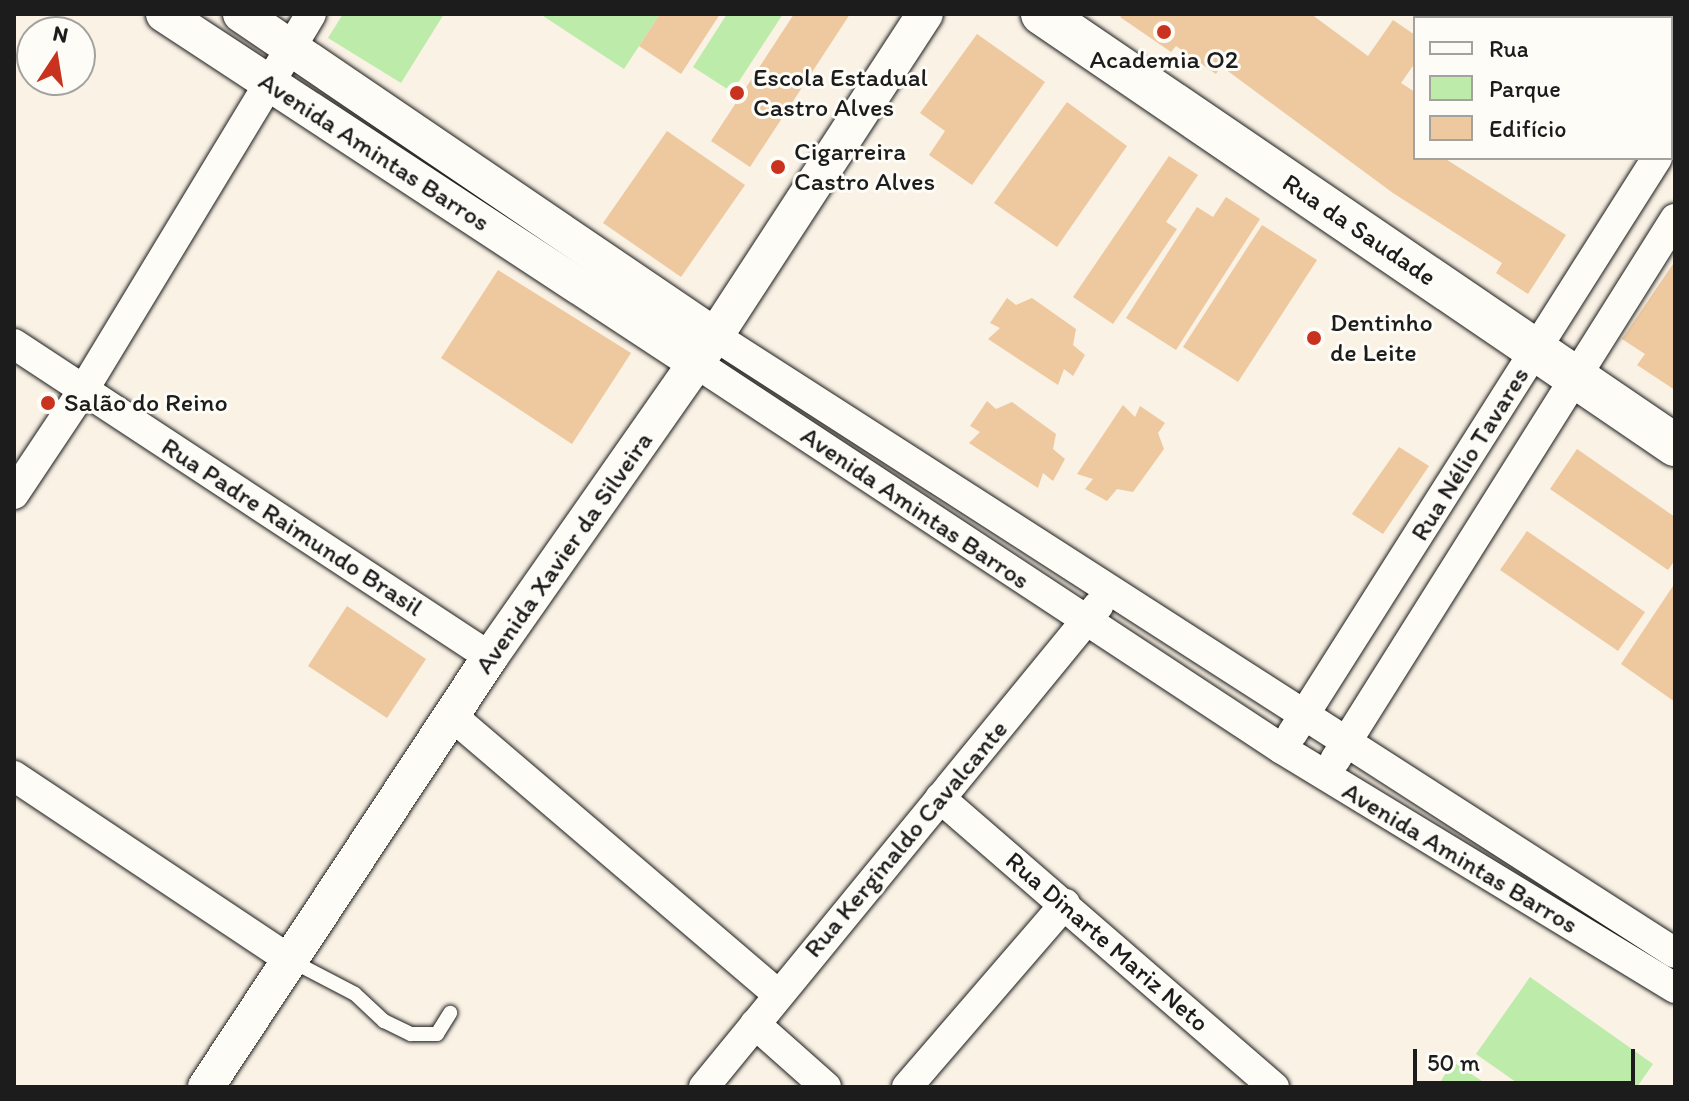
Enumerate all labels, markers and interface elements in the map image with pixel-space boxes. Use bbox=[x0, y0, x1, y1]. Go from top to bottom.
north arrow bbox=[16, 16, 96, 96]
legend bbox=[1413, 16, 1673, 160]
text: N bbox=[51, 19, 71, 49]
marker: Academia O2 bbox=[1155, 23, 1173, 41]
text: Rua bbox=[1489, 34, 1529, 63]
place label: Academia O2 bbox=[1089, 44, 1239, 76]
place label: Escola Estadual Castro Alves bbox=[753, 62, 928, 124]
street label: Avenida Amintas Barros bbox=[253, 66, 495, 238]
text: Parque bbox=[1489, 74, 1561, 103]
marker: Escola Estadual Castro Alves bbox=[728, 84, 746, 102]
text: Edifício bbox=[1489, 114, 1566, 143]
place label: Cigarreira Castro Alves bbox=[794, 136, 935, 198]
marker: Cigarreira Castro Alves bbox=[769, 158, 787, 176]
street label: Rua da Saudade bbox=[1276, 167, 1442, 293]
place label: Dentinho de Leite bbox=[1330, 307, 1433, 368]
marker: Dentinho de Leite bbox=[1305, 329, 1323, 347]
street label: Rua Nélio Tavares bbox=[1405, 363, 1535, 545]
place label: Salão do Reino bbox=[64, 387, 228, 419]
marker: Salão do Reino bbox=[39, 394, 57, 412]
street label: Avenida Amintas Barros bbox=[795, 420, 1035, 596]
street label: Avenida Xavier da Silveira bbox=[468, 426, 660, 680]
street label: Rua Padre Raimundo Brasil bbox=[156, 431, 428, 623]
street label: Rua Kerginaldo Cavalcante bbox=[797, 714, 1015, 964]
street label: Avenida Amintas Barros bbox=[1337, 775, 1583, 941]
street label: Rua Dinarte Mariz Neto bbox=[999, 845, 1215, 1039]
scale bar bbox=[1417, 1033, 1639, 1083]
text: 50 m bbox=[1427, 1048, 1480, 1077]

